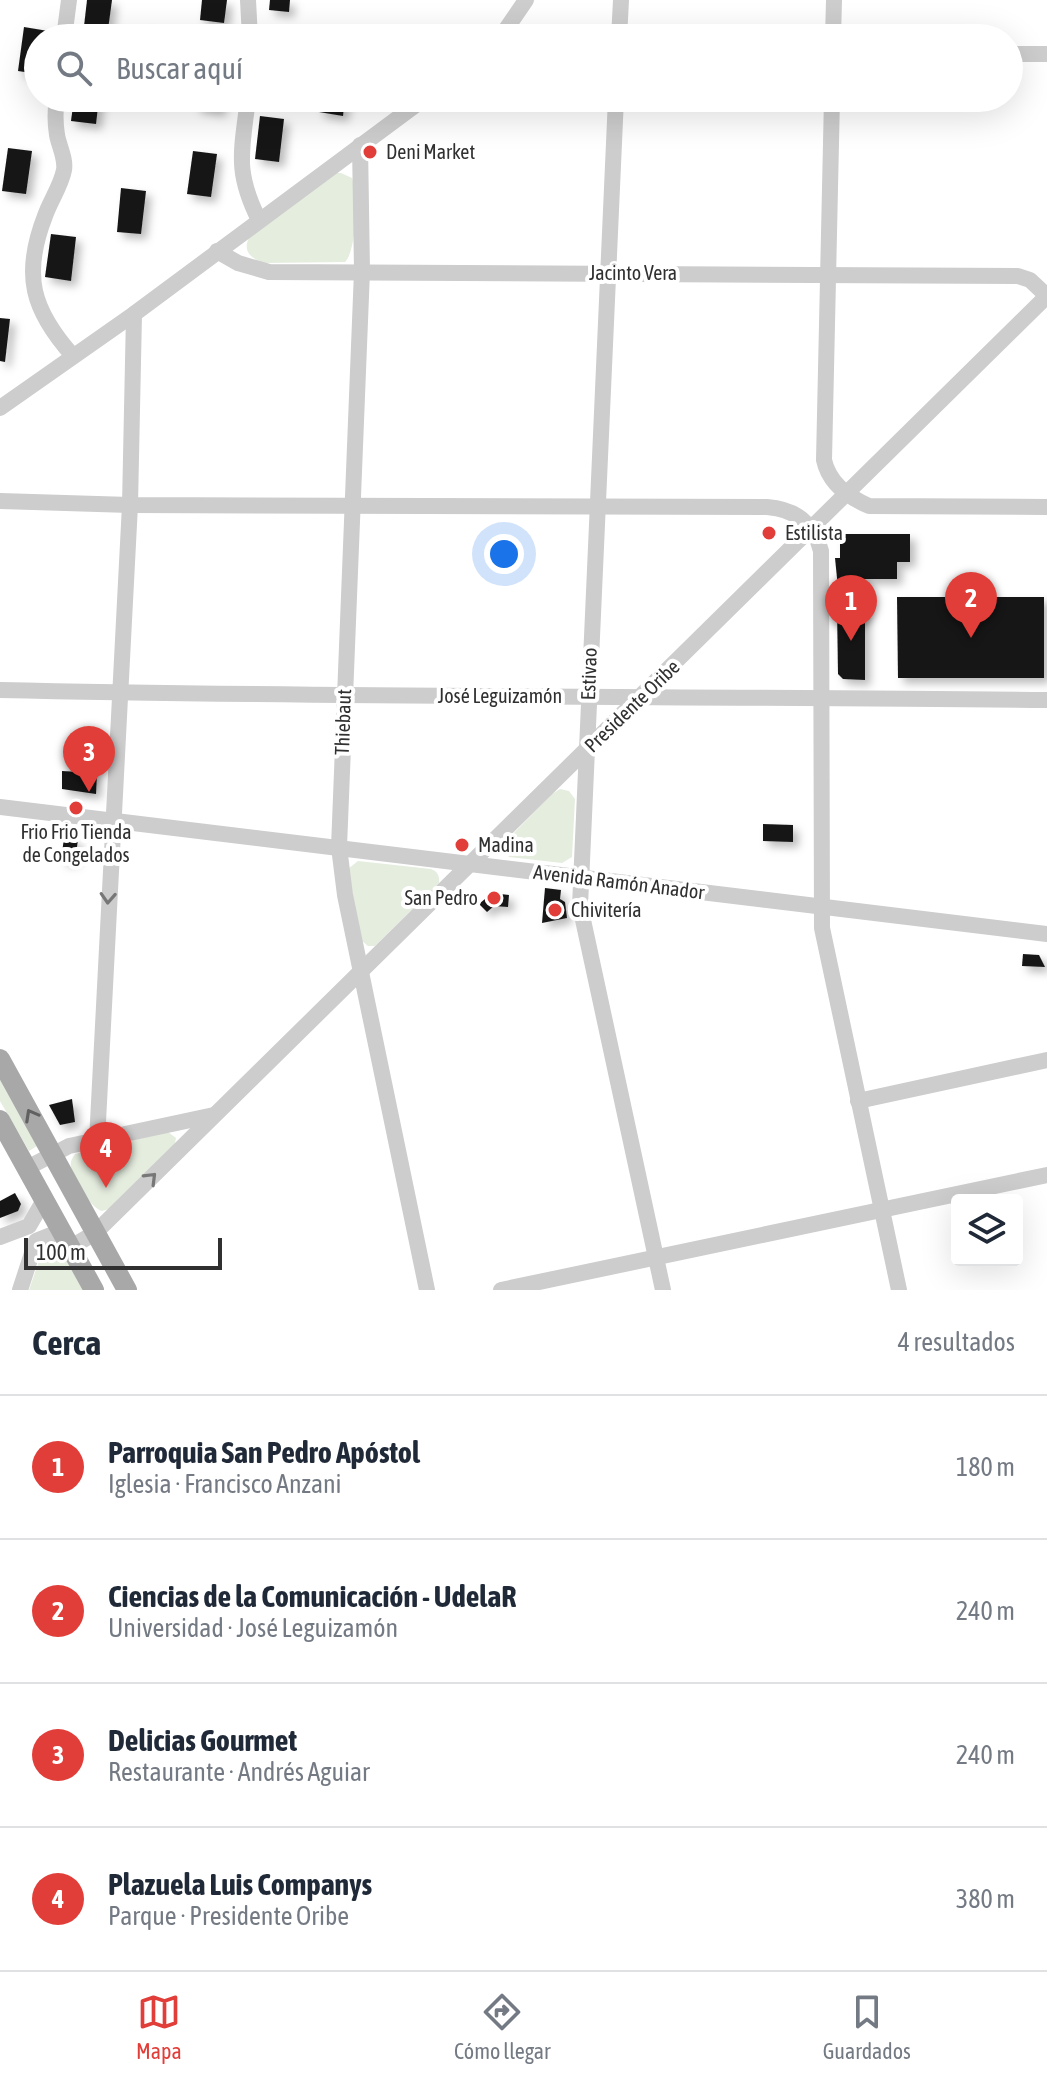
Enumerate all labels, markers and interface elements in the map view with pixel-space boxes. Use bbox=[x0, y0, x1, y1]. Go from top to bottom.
search box bbox=[24, 24, 1023, 112]
icon: search bbox=[52, 46, 96, 90]
text: Buscar aquí bbox=[116, 51, 243, 85]
place label: Deni Market bbox=[386, 140, 475, 163]
marker: Deni Market bbox=[361, 143, 379, 161]
street label: Jacinto Vera bbox=[589, 261, 677, 284]
place label: Estilista bbox=[785, 521, 843, 544]
marker: Estilista bbox=[760, 524, 778, 542]
your location bbox=[484, 534, 524, 574]
pin: 2 bbox=[945, 572, 997, 638]
pin: 1 bbox=[825, 575, 877, 641]
street label: Estivao bbox=[576, 647, 601, 701]
street label: Presidente Oribe bbox=[579, 655, 684, 757]
street label: José Leguizamón bbox=[438, 684, 562, 707]
street label: Thiebaut bbox=[330, 688, 355, 755]
pin: 3 bbox=[63, 726, 115, 792]
marker: Frio Frio Tienda de Congelados bbox=[67, 799, 85, 817]
place label: Frio Frio Tienda de Congelados bbox=[20, 820, 132, 866]
place label: Madina bbox=[478, 833, 534, 856]
marker: Madina bbox=[453, 836, 471, 854]
street label: Avenida Ramón Anador bbox=[532, 860, 707, 904]
place label: San Pedro bbox=[405, 886, 478, 909]
marker: San Pedro bbox=[485, 889, 503, 907]
one-way arrow bbox=[100, 892, 117, 905]
place label: Chivitería bbox=[571, 898, 642, 921]
marker: Chivitería bbox=[546, 901, 564, 919]
one-way arrow bbox=[26, 1109, 41, 1124]
pin: 4 bbox=[80, 1122, 132, 1188]
one-way arrow bbox=[142, 1173, 156, 1187]
map controls bbox=[951, 1194, 1023, 1266]
button: layers bbox=[951, 1194, 1023, 1266]
scale bar bbox=[24, 1234, 222, 1270]
text: 100 m bbox=[36, 1239, 86, 1265]
text: Cerca bbox=[32, 1323, 101, 1362]
text: 4 resultados bbox=[898, 1327, 1015, 1357]
text: Parroquia San Pedro Apóstol bbox=[108, 1435, 420, 1469]
text: 1 bbox=[52, 1452, 64, 1482]
text: 180 m bbox=[956, 1452, 1015, 1482]
text: Iglesia · Francisco Anzani bbox=[108, 1469, 342, 1499]
text: Ciencias de la Comunicación - UdelaR bbox=[108, 1579, 516, 1613]
text: 2 bbox=[52, 1596, 64, 1626]
text: 240 m bbox=[956, 1596, 1015, 1626]
text: Universidad · José Leguizamón bbox=[108, 1613, 398, 1643]
text: Delicias Gourmet bbox=[108, 1723, 297, 1757]
text: 3 bbox=[52, 1740, 64, 1770]
text: 240 m bbox=[956, 1740, 1015, 1770]
text: Restaurante · Andrés Aguiar bbox=[108, 1757, 370, 1787]
text: Plazuela Luis Companys bbox=[108, 1867, 372, 1901]
text: 4 bbox=[52, 1884, 64, 1914]
text: 380 m bbox=[956, 1884, 1015, 1914]
text: Parque · Presidente Oribe bbox=[108, 1901, 349, 1931]
tab: Mapa bbox=[136, 1990, 182, 2064]
tab: Cómo llegar bbox=[454, 1990, 551, 2064]
tab: Guardados bbox=[823, 1990, 911, 2064]

